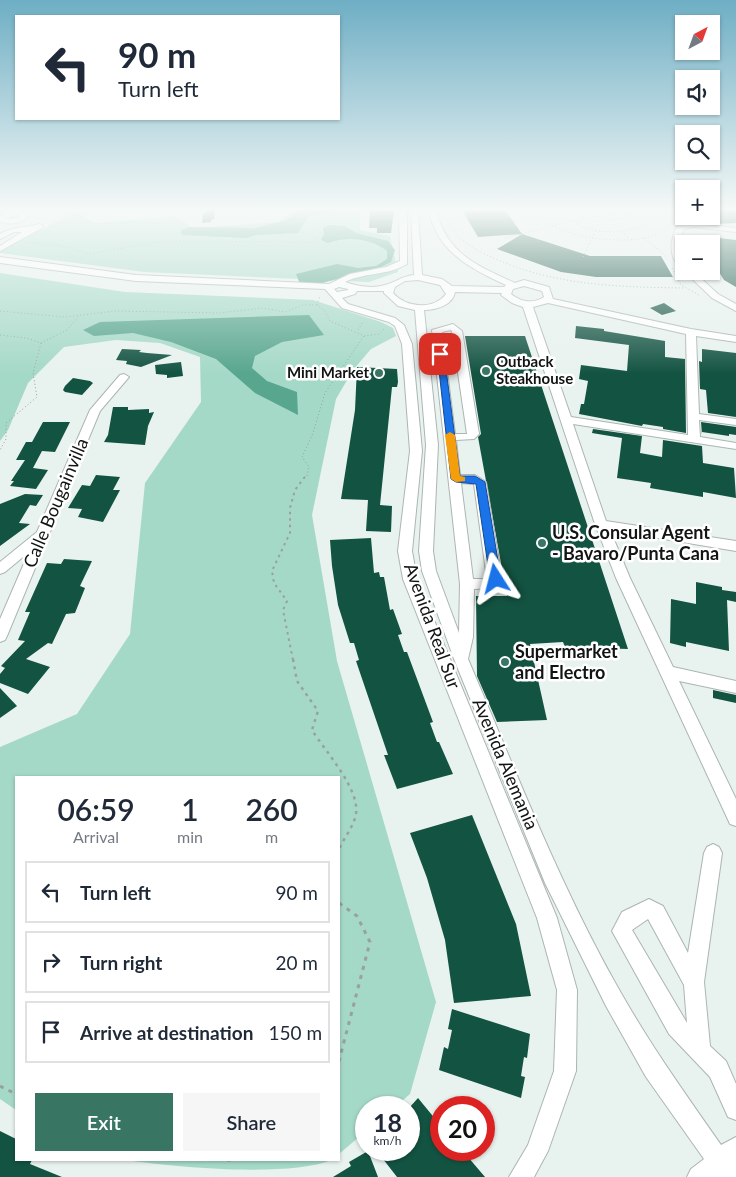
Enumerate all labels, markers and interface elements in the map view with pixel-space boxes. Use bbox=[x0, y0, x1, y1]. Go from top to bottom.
north arrow bbox=[675, 15, 720, 60]
map controls bbox=[675, 15, 720, 280]
text: 90 m bbox=[118, 33, 196, 75]
icon: left bbox=[35, 35, 100, 100]
button: sound bbox=[675, 70, 720, 115]
text: Turn left bbox=[118, 75, 199, 102]
button: search bbox=[675, 125, 720, 170]
button: + bbox=[675, 180, 720, 225]
button: − bbox=[675, 235, 720, 280]
pin bbox=[419, 333, 461, 375]
icon: arrive bbox=[426, 340, 454, 368]
place label: Outback Steakhouse bbox=[496, 352, 573, 387]
place label: Mini Market bbox=[287, 363, 369, 381]
marker: Outback Steakhouse bbox=[480, 365, 492, 377]
marker: Mini Market bbox=[373, 367, 385, 379]
street label: Calle Bougainvilla bbox=[18, 434, 92, 571]
place label: U.S. Consular Agent - Bavaro/Punta Cana bbox=[552, 521, 719, 564]
marker: U.S. Consular Agent - Bavaro/Punta Cana bbox=[536, 537, 548, 549]
position arrow bbox=[469, 552, 521, 604]
street label: Avenida Real Sur bbox=[400, 560, 466, 692]
place label: Supermarket and Electro bbox=[515, 640, 618, 683]
marker: Supermarket and Electro bbox=[499, 656, 511, 668]
street label: Avenida Alemania bbox=[468, 695, 543, 833]
text: 06:59 bbox=[57, 791, 135, 827]
text: 1 bbox=[181, 791, 199, 827]
text: 260 bbox=[245, 791, 298, 827]
text: Arrival bbox=[73, 827, 119, 846]
text: min bbox=[177, 827, 203, 846]
text: m bbox=[265, 827, 278, 846]
icon: left bbox=[37, 878, 65, 906]
text: Turn left bbox=[80, 881, 151, 904]
text: 90 m bbox=[275, 881, 318, 904]
icon: right bbox=[37, 948, 65, 976]
text: Turn right bbox=[80, 951, 162, 974]
text: 20 m bbox=[275, 951, 318, 974]
icon: arrive bbox=[37, 1018, 65, 1046]
text: Arrive at destination bbox=[80, 1021, 253, 1044]
text: 150 m bbox=[268, 1021, 322, 1044]
button: Exit bbox=[35, 1093, 173, 1151]
button: Share bbox=[183, 1093, 320, 1151]
speed limit sign: 20 bbox=[430, 1096, 495, 1161]
text: 18 bbox=[373, 1107, 402, 1137]
text: km/h bbox=[373, 1133, 402, 1148]

